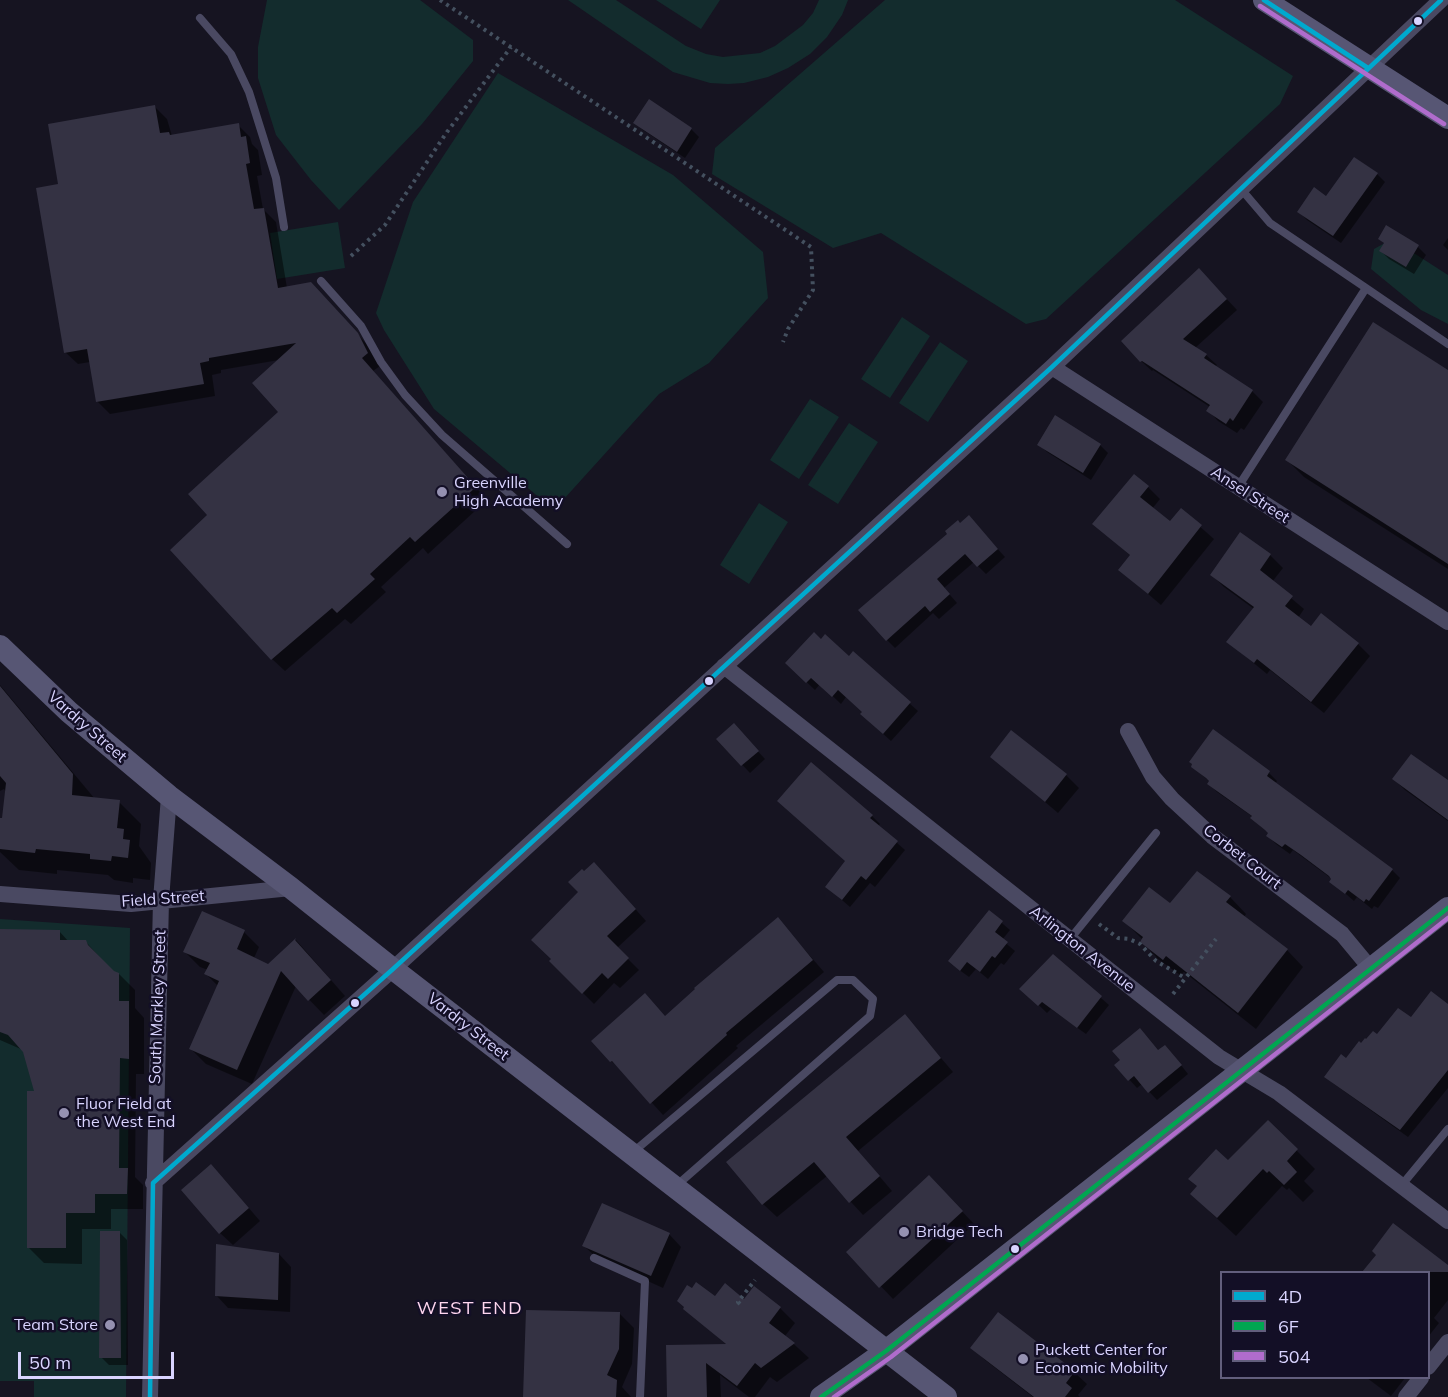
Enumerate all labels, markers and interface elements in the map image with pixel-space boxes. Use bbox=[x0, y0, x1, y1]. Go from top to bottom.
unlabelled marker bbox=[1412, 15, 1424, 27]
street label: Ansel Street bbox=[1207, 462, 1293, 528]
place label: Greenville High Academy bbox=[454, 473, 563, 511]
marker: Greenville High Academy bbox=[435, 485, 449, 499]
unlabelled marker bbox=[703, 675, 715, 687]
street label: Vardry Street bbox=[44, 687, 130, 767]
street label: Corbet Court bbox=[1199, 821, 1285, 893]
street label: Field Street bbox=[121, 887, 205, 911]
street label: Arlington Avenue bbox=[1026, 902, 1138, 996]
street label: South Markley Street bbox=[146, 930, 170, 1084]
street label: Vardry Street bbox=[423, 989, 513, 1065]
unlabelled marker bbox=[349, 997, 361, 1009]
place label: Fluor Field at the West End bbox=[76, 1094, 175, 1132]
marker: Fluor Field at the West End bbox=[57, 1106, 71, 1120]
place label: Bridge Tech bbox=[916, 1222, 1003, 1242]
marker: Bridge Tech bbox=[897, 1225, 911, 1239]
unlabelled marker bbox=[1009, 1243, 1021, 1255]
legend bbox=[1220, 1271, 1430, 1379]
text: 4D bbox=[1278, 1285, 1302, 1308]
district label: WEST END bbox=[417, 1298, 523, 1320]
place label: Team Store bbox=[14, 1315, 98, 1335]
text: 6F bbox=[1278, 1315, 1299, 1338]
marker: Team Store bbox=[103, 1318, 117, 1332]
scale bar bbox=[21, 1340, 177, 1378]
place label: Puckett Center for Economic Mobility bbox=[1035, 1340, 1168, 1378]
text: 504 bbox=[1278, 1345, 1310, 1368]
text: 50 m bbox=[29, 1351, 71, 1374]
marker: Puckett Center for Economic Mobility bbox=[1016, 1352, 1030, 1366]

